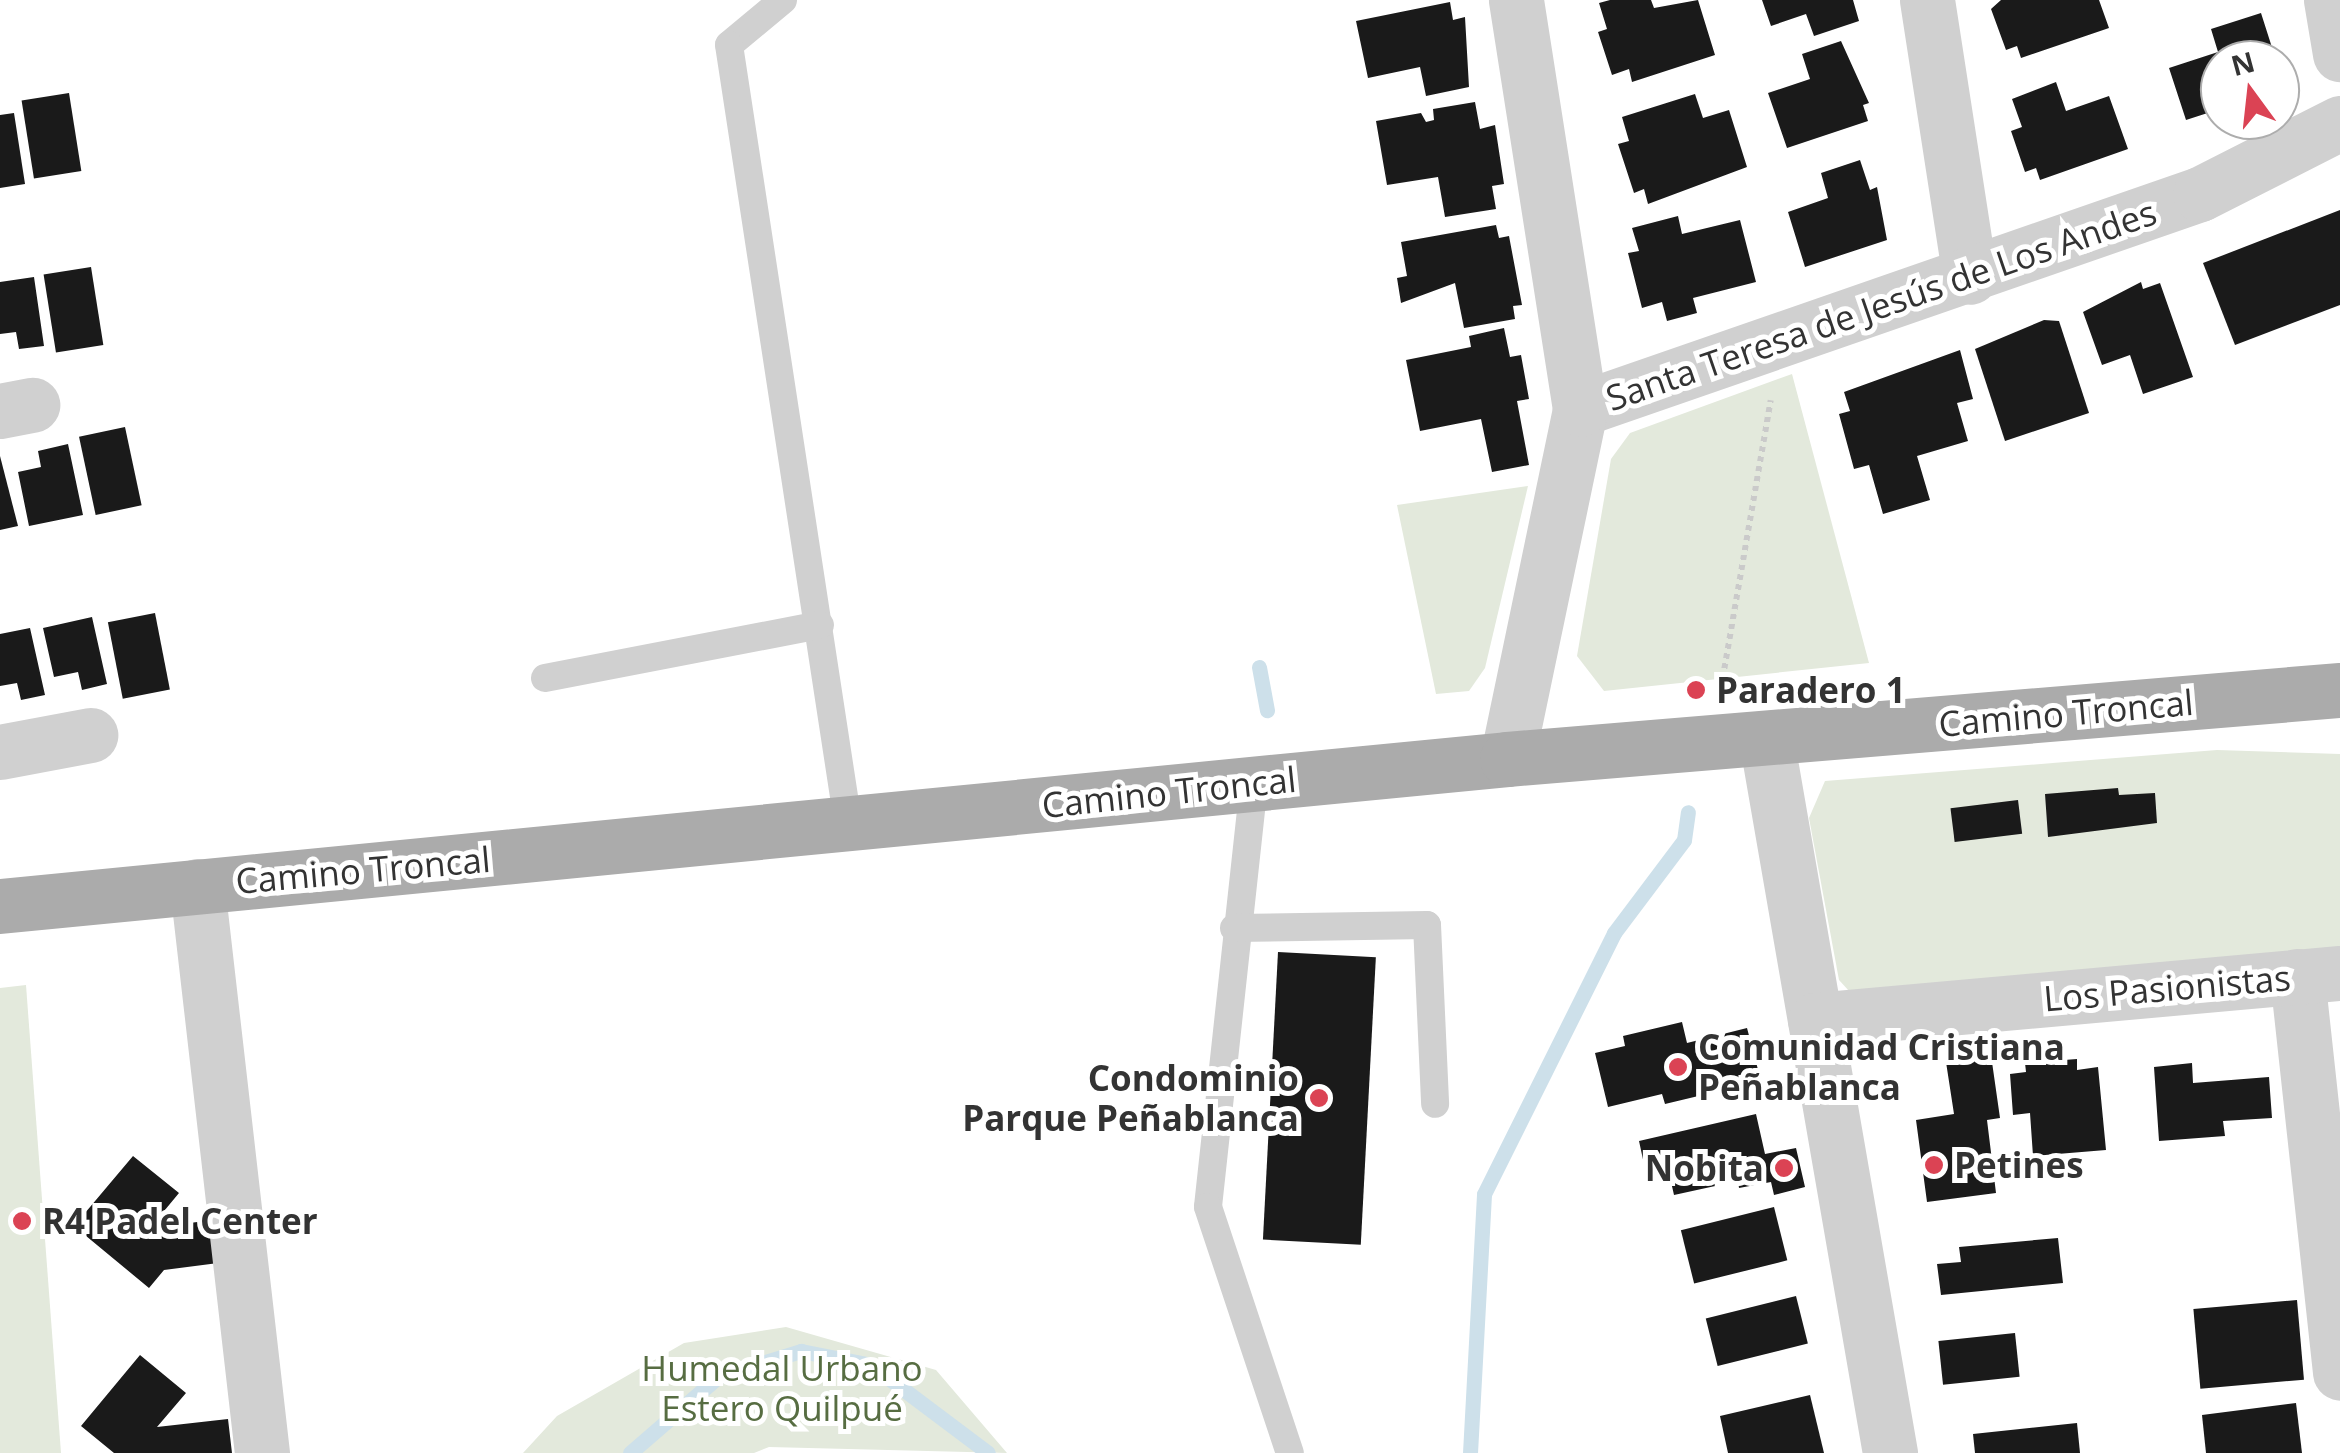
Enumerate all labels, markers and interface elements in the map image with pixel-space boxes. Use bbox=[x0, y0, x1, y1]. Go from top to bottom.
north arrow bbox=[2200, 40, 2300, 140]
text: N bbox=[2227, 42, 2259, 84]
street label: Santa Teresa de Jesús de Los Andes bbox=[1600, 191, 2162, 419]
place label: Paradero 1 bbox=[1716, 669, 1906, 711]
marker: Paradero 1 bbox=[1685, 679, 1707, 701]
street label: Camino Troncal bbox=[1937, 681, 2195, 745]
street label: Camino Troncal bbox=[1040, 758, 1298, 826]
street label: Camino Troncal bbox=[234, 838, 492, 902]
street label: Los Pasionistas bbox=[2042, 956, 2292, 1020]
place label: Comunidad Cristiana Peñablanca bbox=[1698, 1026, 2065, 1108]
marker: Comunidad Cristiana Peñablanca bbox=[1667, 1056, 1689, 1078]
place label: Condominio Parque Peñablanca bbox=[962, 1057, 1299, 1139]
marker: Condominio Parque Peñablanca bbox=[1308, 1087, 1330, 1109]
place label: Petines bbox=[1954, 1144, 2084, 1186]
place label: Nobita bbox=[1645, 1147, 1764, 1189]
marker: Petines bbox=[1923, 1154, 1945, 1176]
marker: Nobita bbox=[1773, 1157, 1795, 1179]
place label: R4 Padel Center bbox=[42, 1200, 318, 1242]
marker: R4 Padel Center bbox=[11, 1210, 33, 1232]
park label: Humedal Urbano Estero Quilpué bbox=[641, 1347, 923, 1429]

